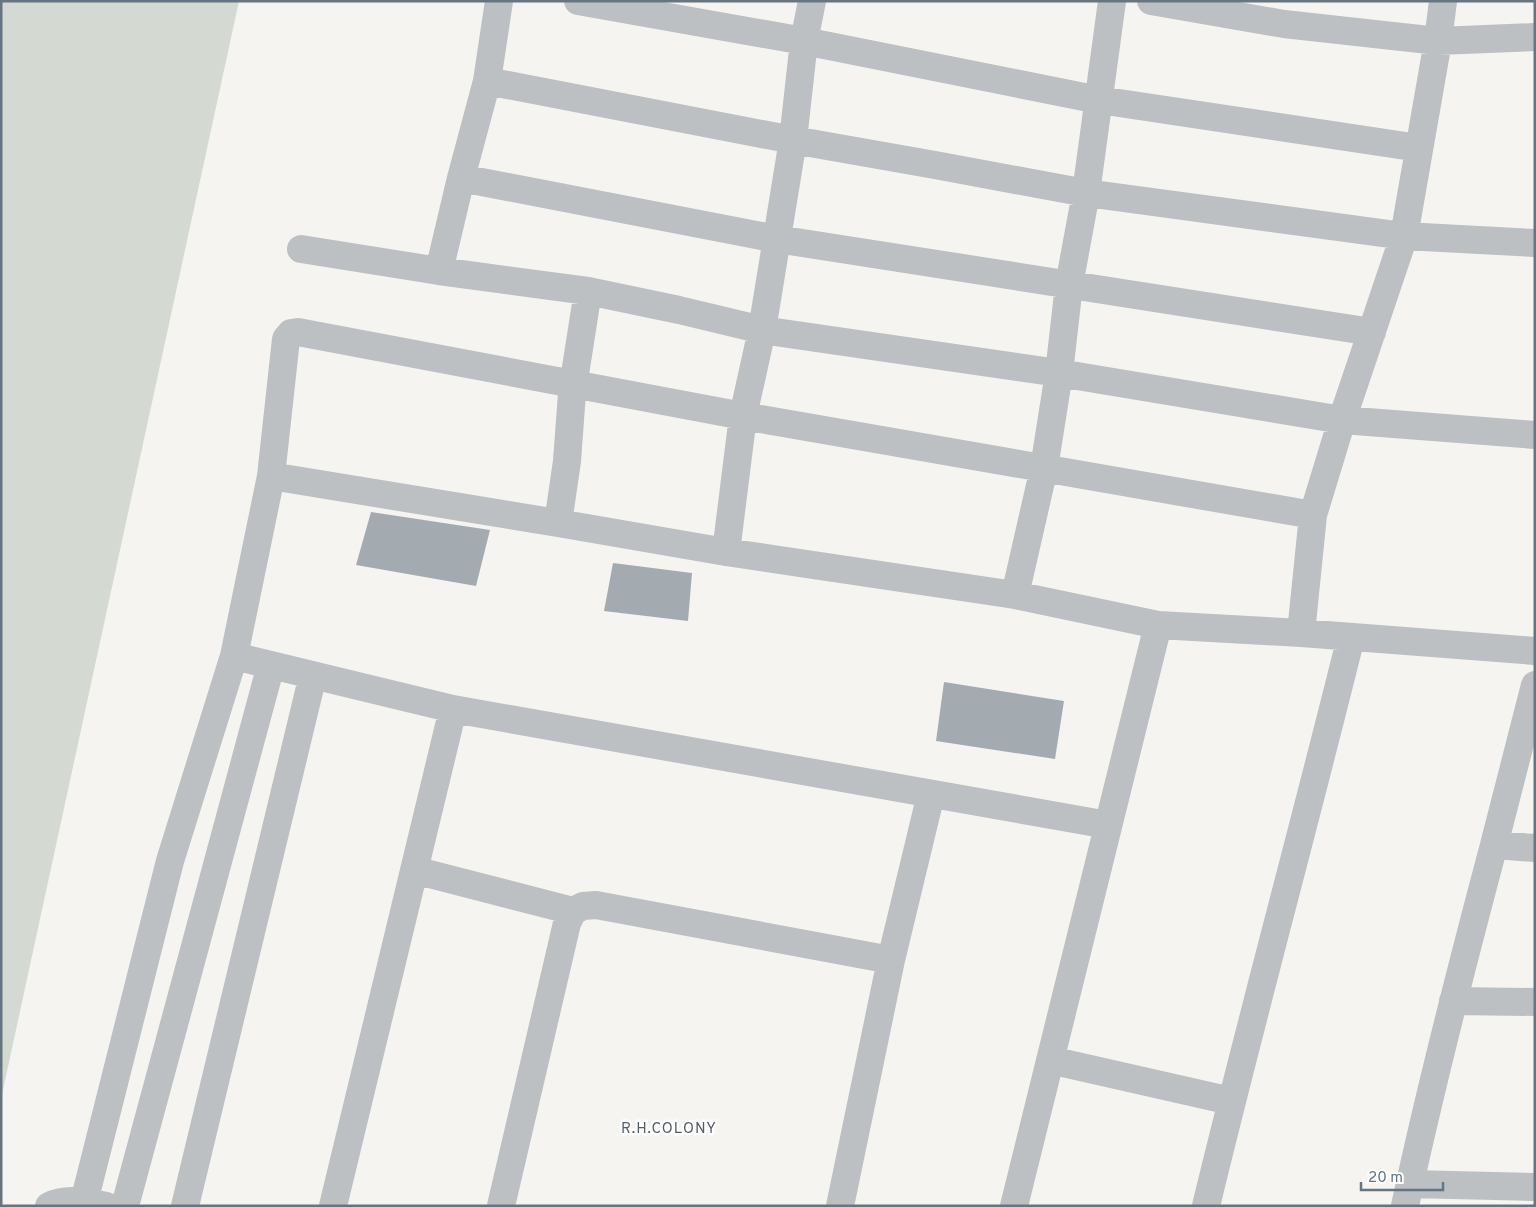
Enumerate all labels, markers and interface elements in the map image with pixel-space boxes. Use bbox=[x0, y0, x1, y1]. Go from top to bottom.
district label: R.H.COLONY bbox=[621, 1120, 717, 1139]
scale bar bbox=[1361, 1160, 1444, 1192]
text: 20 m bbox=[1368, 1169, 1403, 1188]

